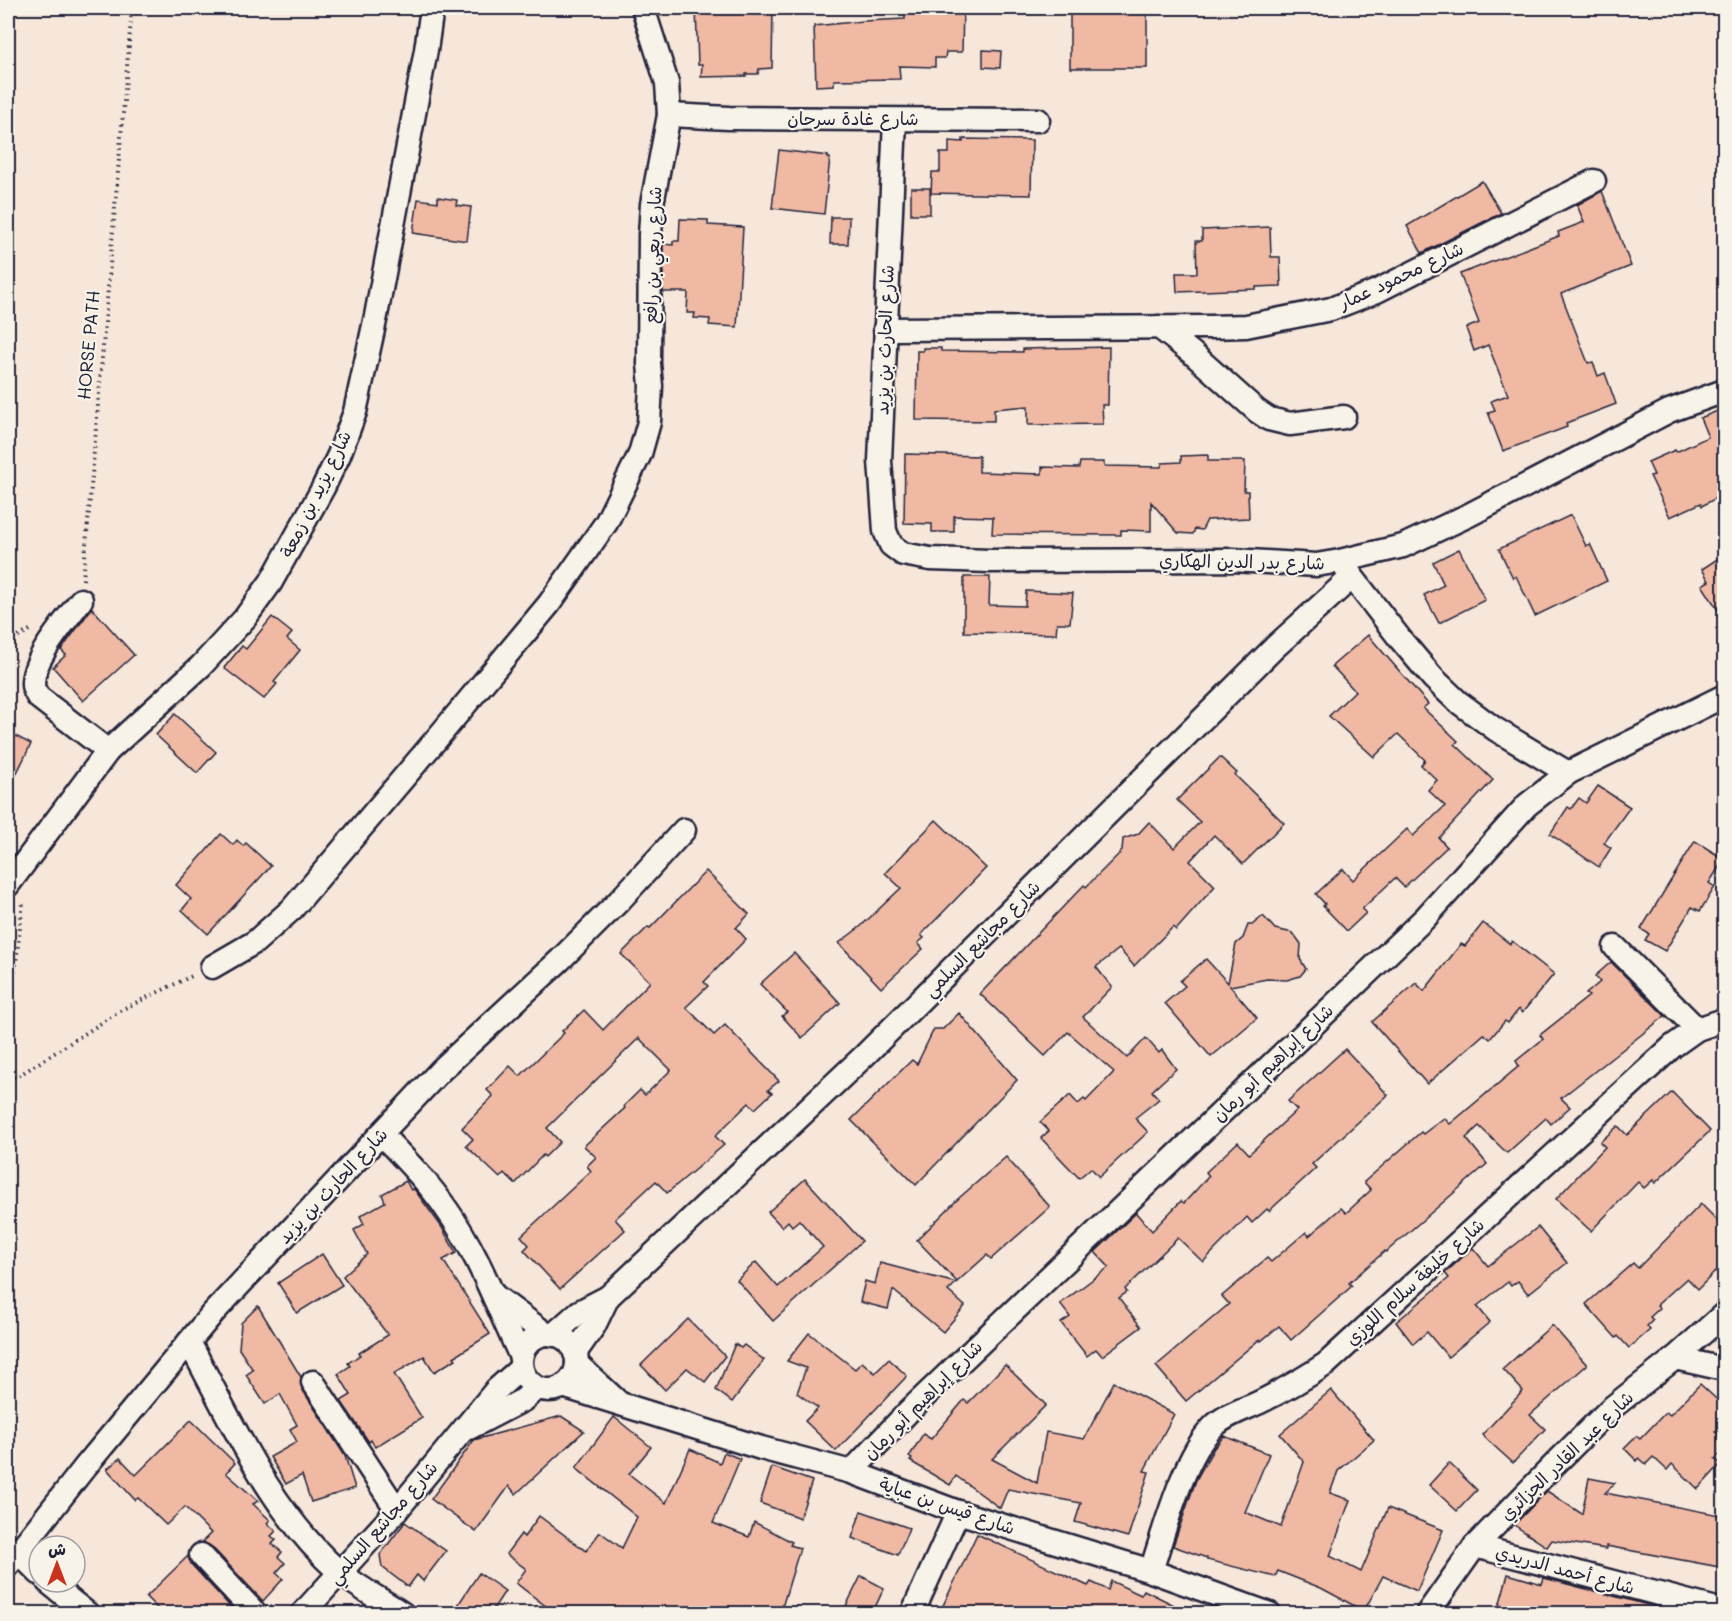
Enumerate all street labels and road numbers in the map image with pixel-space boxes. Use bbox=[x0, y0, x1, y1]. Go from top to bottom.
street label: شارع غادة سرحان bbox=[787, 106, 919, 131]
street label: شارع ربعي بن رافع bbox=[638, 186, 671, 324]
street label: شارع محمود عمار bbox=[1333, 236, 1467, 316]
street label: شارع الحارث بن يزيد bbox=[869, 264, 900, 416]
street label: HORSE PATH bbox=[71, 289, 105, 401]
street label: شارع يزيد بن زمعة bbox=[274, 426, 357, 561]
street label: شارع بدر الدين الهكاري bbox=[1159, 548, 1325, 576]
street label: شارع مجاشع السلمي bbox=[918, 875, 1048, 1005]
street label: شارع إبراهيم أبو رمان bbox=[1207, 998, 1340, 1129]
street label: شارع الحارث بن يزيد bbox=[272, 1122, 393, 1249]
street label: شارع خليفة سلام اللوزي bbox=[1340, 1212, 1491, 1352]
street label: شارع إبراهيم أبو رمان bbox=[857, 1334, 989, 1466]
street label: شارع عبد القادر الجزائري bbox=[1494, 1385, 1640, 1527]
street label: شارع مجاشع السلمي bbox=[322, 1456, 446, 1592]
street label: شارع قيس بن عباية bbox=[876, 1471, 1018, 1540]
street label: شارع أحمد الدريدي bbox=[1493, 1539, 1637, 1601]

